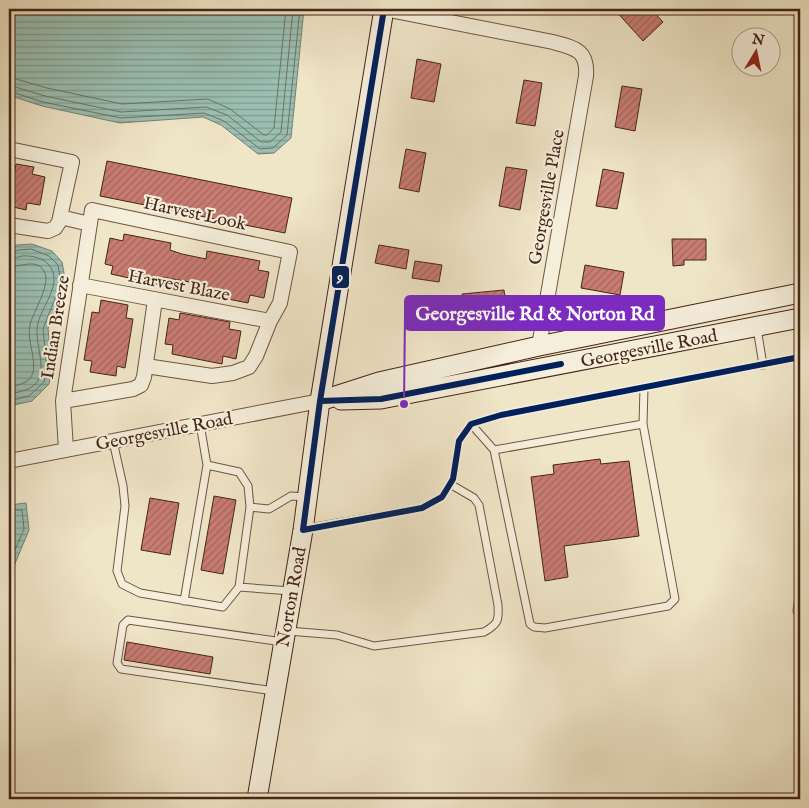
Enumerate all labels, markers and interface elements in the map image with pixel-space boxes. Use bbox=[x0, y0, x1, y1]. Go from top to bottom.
north arrow bbox=[732, 28, 782, 78]
text: N bbox=[750, 30, 766, 50]
street label: Georgesville Place bbox=[524, 128, 571, 267]
street label: Harvest Look bbox=[141, 192, 248, 237]
street label: Harvest Blaze bbox=[126, 265, 232, 308]
line badge: 9 bbox=[331, 265, 350, 289]
text: 9 bbox=[336, 269, 343, 287]
street label: Indian Breeze bbox=[37, 274, 76, 381]
callout: Georgesville Rd & Norton Rd bbox=[405, 296, 664, 330]
text: Georgesville Rd & Norton Rd bbox=[416, 303, 655, 327]
street label: Georgesville Road bbox=[579, 325, 720, 374]
street label: Georgesville Road bbox=[94, 408, 235, 457]
street label: Norton Road bbox=[272, 545, 313, 649]

